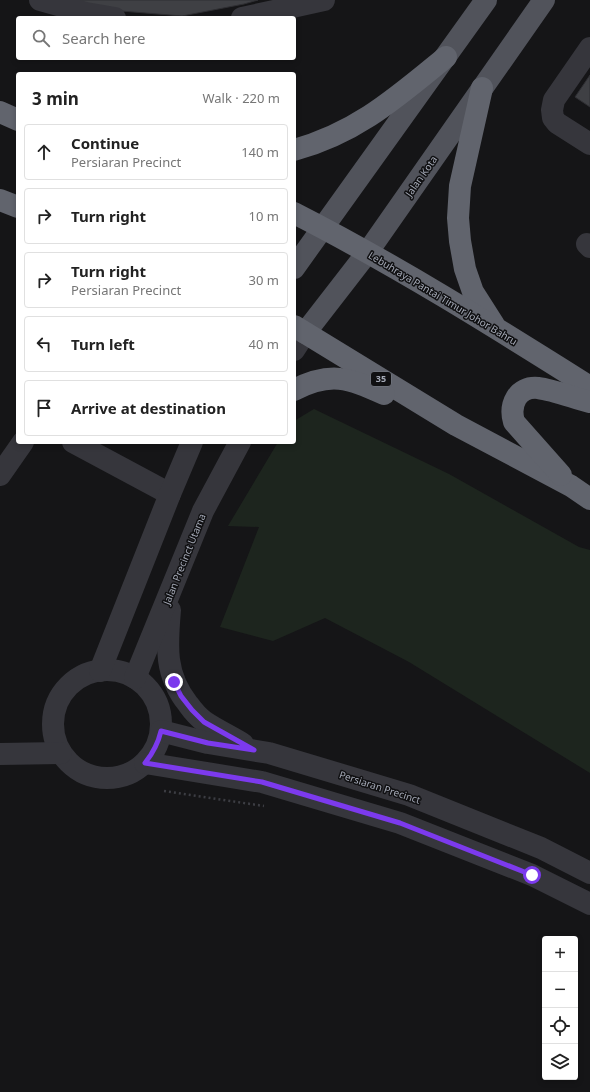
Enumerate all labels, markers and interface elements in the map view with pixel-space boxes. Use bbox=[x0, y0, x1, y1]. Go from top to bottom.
search box bbox=[16, 16, 296, 60]
icon: search bbox=[30, 27, 52, 49]
text: Search here bbox=[62, 28, 145, 48]
text: 3 min bbox=[32, 87, 79, 110]
text: Walk · 220 m bbox=[202, 89, 280, 107]
text: Continue bbox=[71, 133, 139, 153]
icon: ahead bbox=[33, 141, 55, 163]
text: 140 m bbox=[241, 143, 279, 161]
text: Persiaran Precinct bbox=[71, 153, 181, 171]
street label: Jalan Kota bbox=[401, 153, 440, 200]
icon: right bbox=[33, 205, 55, 227]
text: Turn right bbox=[71, 206, 146, 226]
text: 10 m bbox=[249, 207, 279, 225]
street label: Lebuhraya Pantai Timur Johor Bahru bbox=[366, 248, 520, 348]
text: Turn right bbox=[71, 261, 146, 281]
icon: right bbox=[33, 269, 55, 291]
text: 30 m bbox=[249, 271, 279, 289]
text: Persiaran Precinct bbox=[71, 281, 181, 299]
icon: left bbox=[33, 333, 55, 355]
text: Turn left bbox=[71, 334, 135, 354]
text: 40 m bbox=[249, 335, 279, 353]
road number: 35 bbox=[371, 372, 391, 386]
icon: arrive bbox=[33, 397, 55, 419]
text: Arrive at destination bbox=[71, 398, 226, 418]
street label: Jalan Precinct Utama bbox=[159, 511, 209, 608]
route end bbox=[165, 673, 183, 691]
street label: Persiaran Precinct bbox=[338, 767, 423, 807]
route start bbox=[523, 866, 541, 884]
map controls bbox=[542, 936, 578, 1080]
button: + bbox=[542, 936, 578, 972]
button: − bbox=[542, 972, 578, 1008]
button: locate bbox=[542, 1008, 578, 1044]
button: layers bbox=[542, 1044, 578, 1080]

